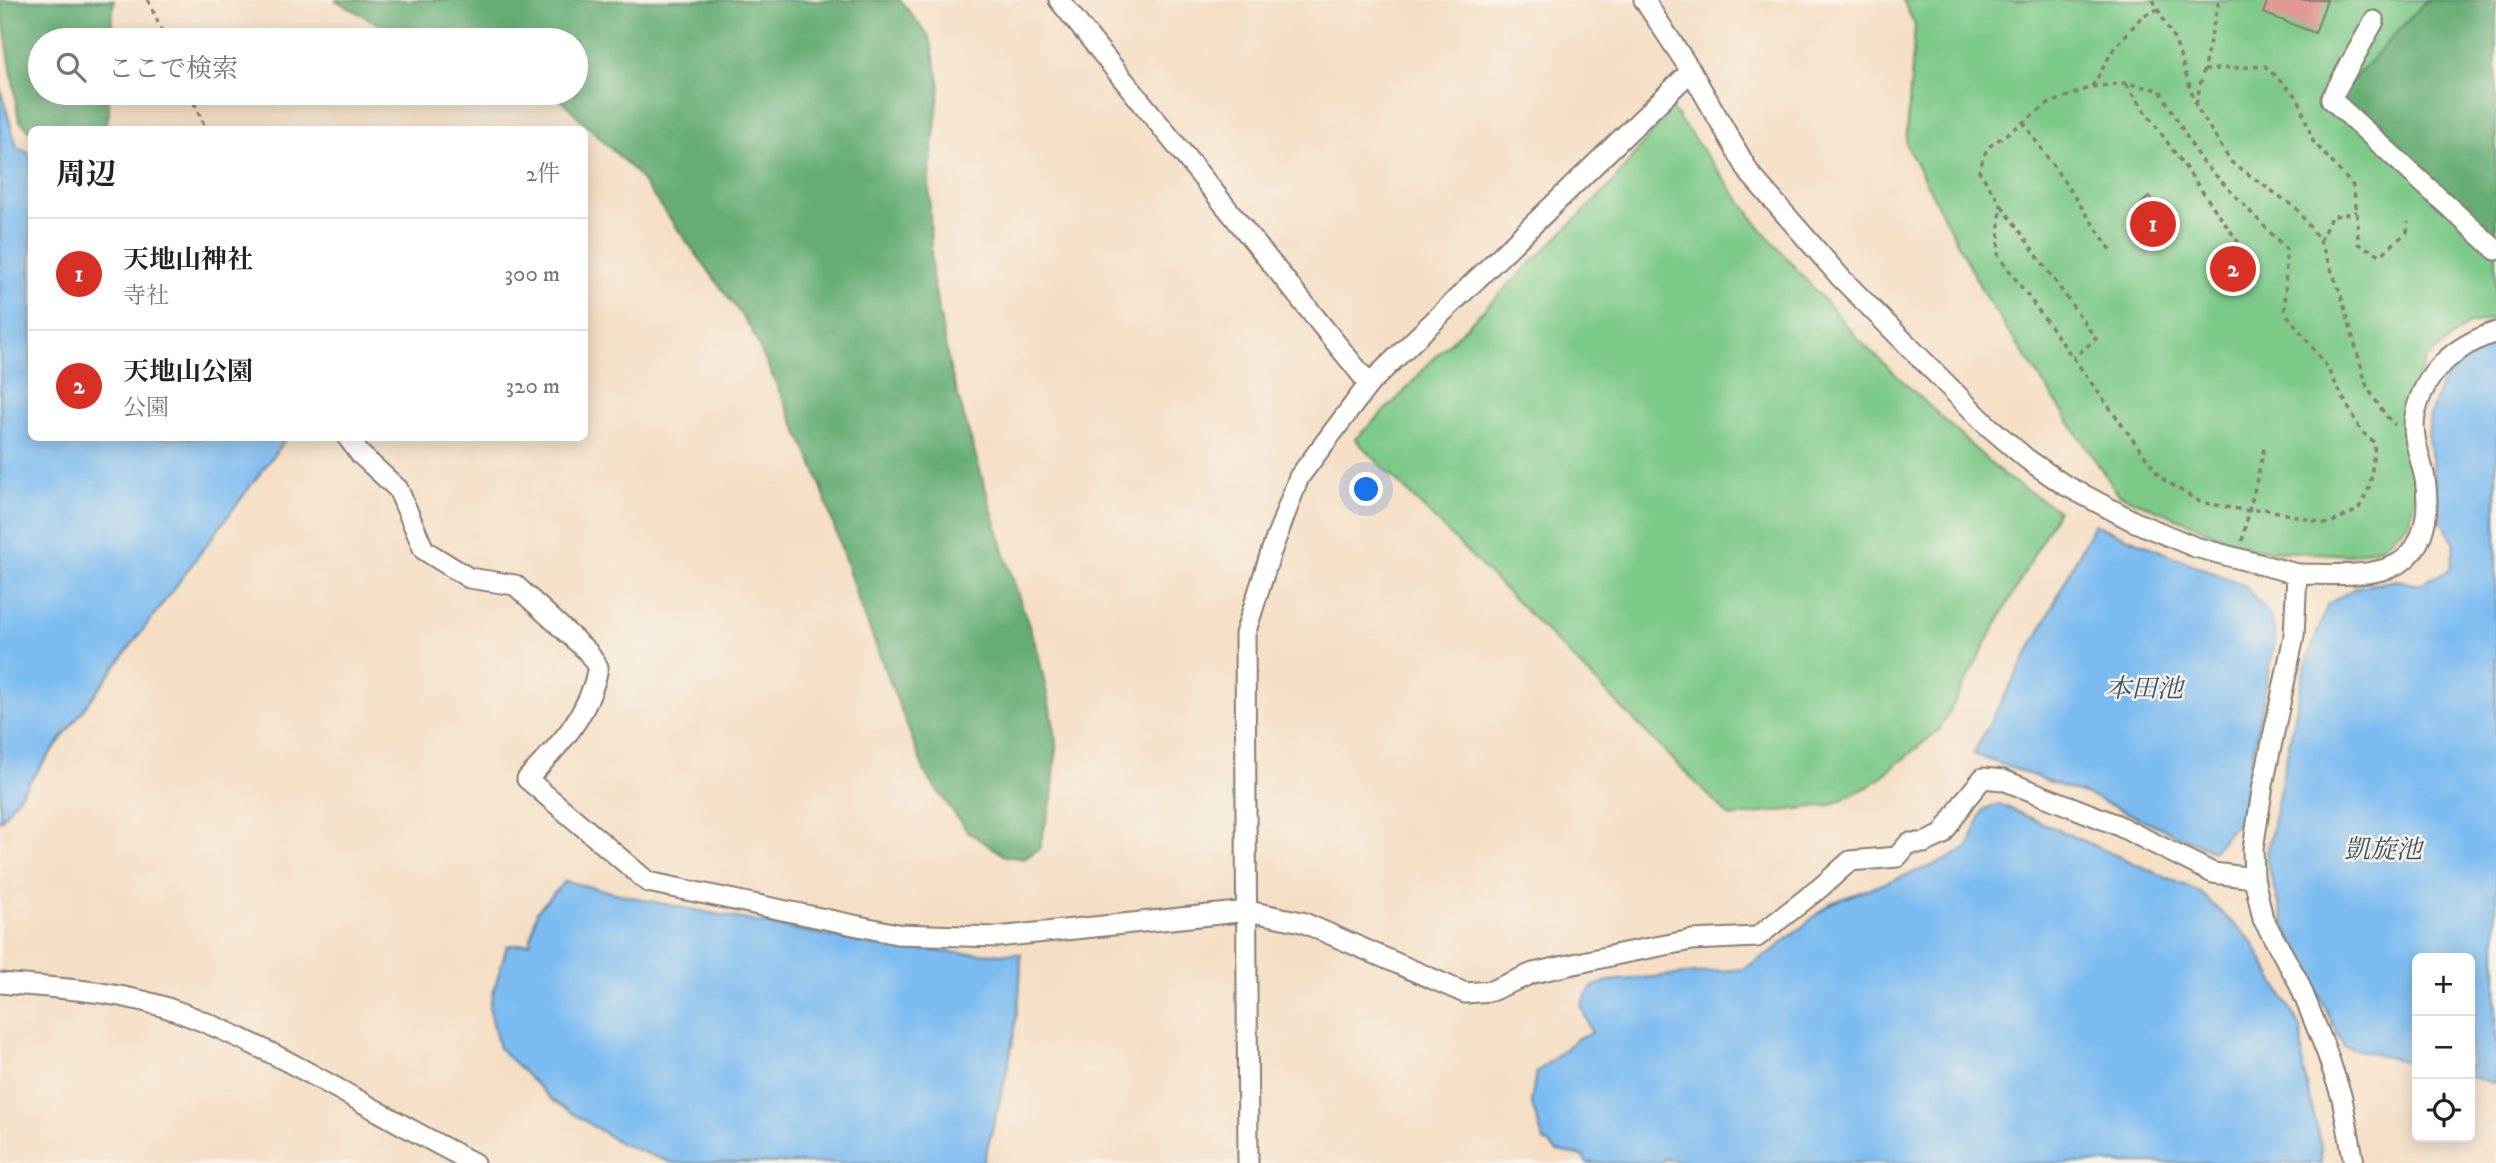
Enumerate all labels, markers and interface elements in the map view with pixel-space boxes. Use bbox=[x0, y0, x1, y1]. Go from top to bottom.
search box bbox=[28, 28, 588, 105]
icon: search bbox=[52, 48, 90, 86]
text: ここで検索 bbox=[108, 53, 238, 86]
text: 周辺 bbox=[56, 157, 116, 194]
text: 2件 bbox=[526, 160, 560, 189]
pin: 1 bbox=[2130, 198, 2176, 250]
pin: 2 bbox=[2210, 243, 2256, 295]
text: 天地山神社 bbox=[123, 244, 253, 277]
text: 1 bbox=[75, 260, 83, 289]
text: 300 m bbox=[504, 260, 560, 289]
text: 寺社 bbox=[123, 282, 169, 311]
text: 天地山公園 bbox=[123, 356, 253, 389]
text: 2 bbox=[73, 372, 85, 401]
text: 320 m bbox=[506, 372, 560, 401]
text: 公園 bbox=[123, 394, 169, 423]
your location bbox=[1349, 472, 1383, 506]
water label: 本田池 bbox=[2105, 673, 2186, 706]
water label: 凱旋池 bbox=[2344, 834, 2425, 867]
map controls bbox=[2412, 953, 2475, 1142]
button: + bbox=[2412, 953, 2475, 1016]
button: − bbox=[2412, 1016, 2475, 1079]
button: locate bbox=[2412, 1079, 2475, 1142]

